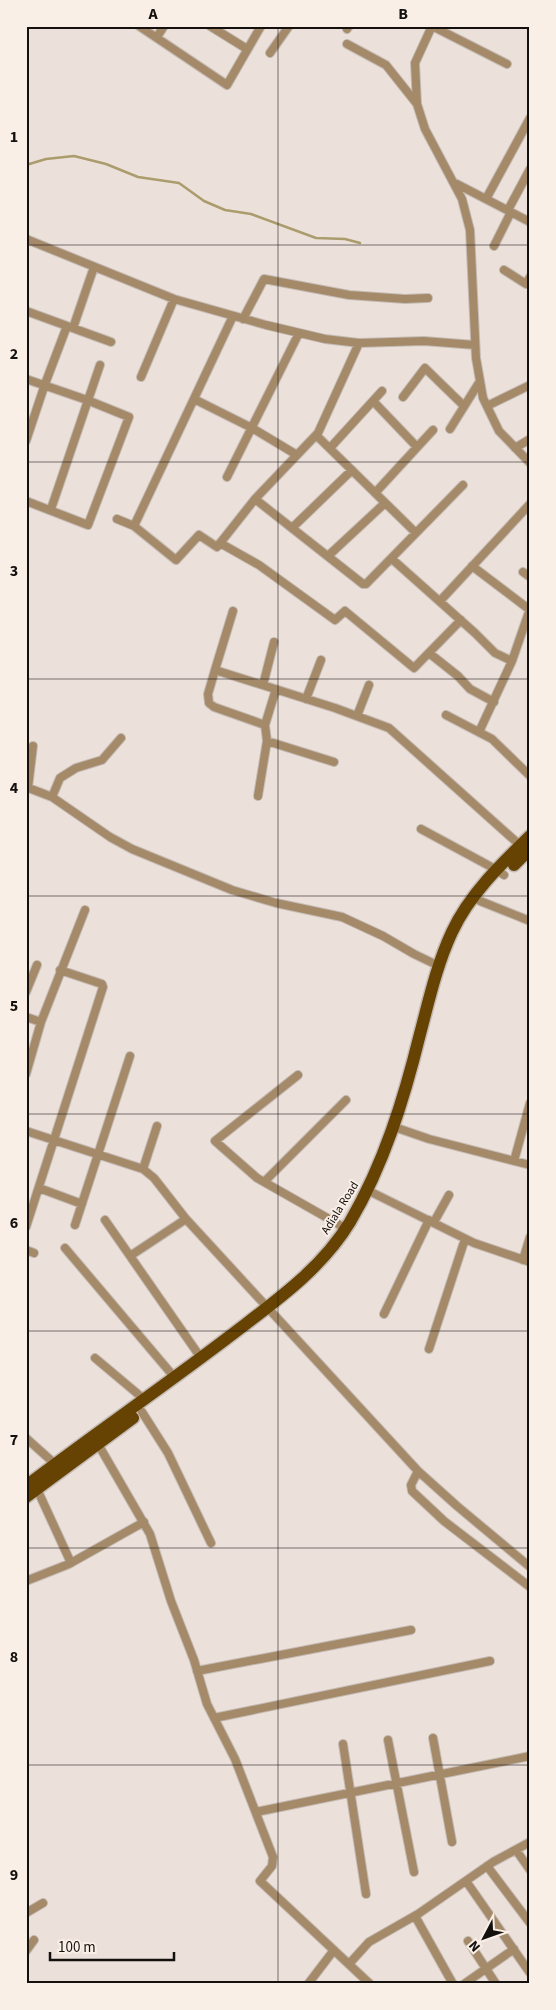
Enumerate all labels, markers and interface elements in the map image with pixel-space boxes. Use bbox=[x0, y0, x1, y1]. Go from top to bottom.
text: A bbox=[147, 3, 158, 25]
text: B bbox=[398, 3, 408, 25]
text: 1 bbox=[10, 126, 18, 148]
text: 2 bbox=[10, 343, 18, 365]
text: 3 bbox=[10, 560, 18, 582]
text: 4 bbox=[10, 777, 19, 799]
text: 5 bbox=[10, 995, 18, 1017]
street label: Adiala Road bbox=[317, 1178, 363, 1238]
text: 6 bbox=[10, 1212, 18, 1234]
text: 7 bbox=[10, 1429, 18, 1451]
text: 8 bbox=[10, 1646, 18, 1668]
text: 9 bbox=[10, 1864, 18, 1886]
north arrow bbox=[458, 1912, 508, 1962]
scale bar bbox=[50, 1930, 174, 1962]
text: N bbox=[464, 1936, 486, 1956]
text: 100 m bbox=[58, 1937, 96, 1958]

